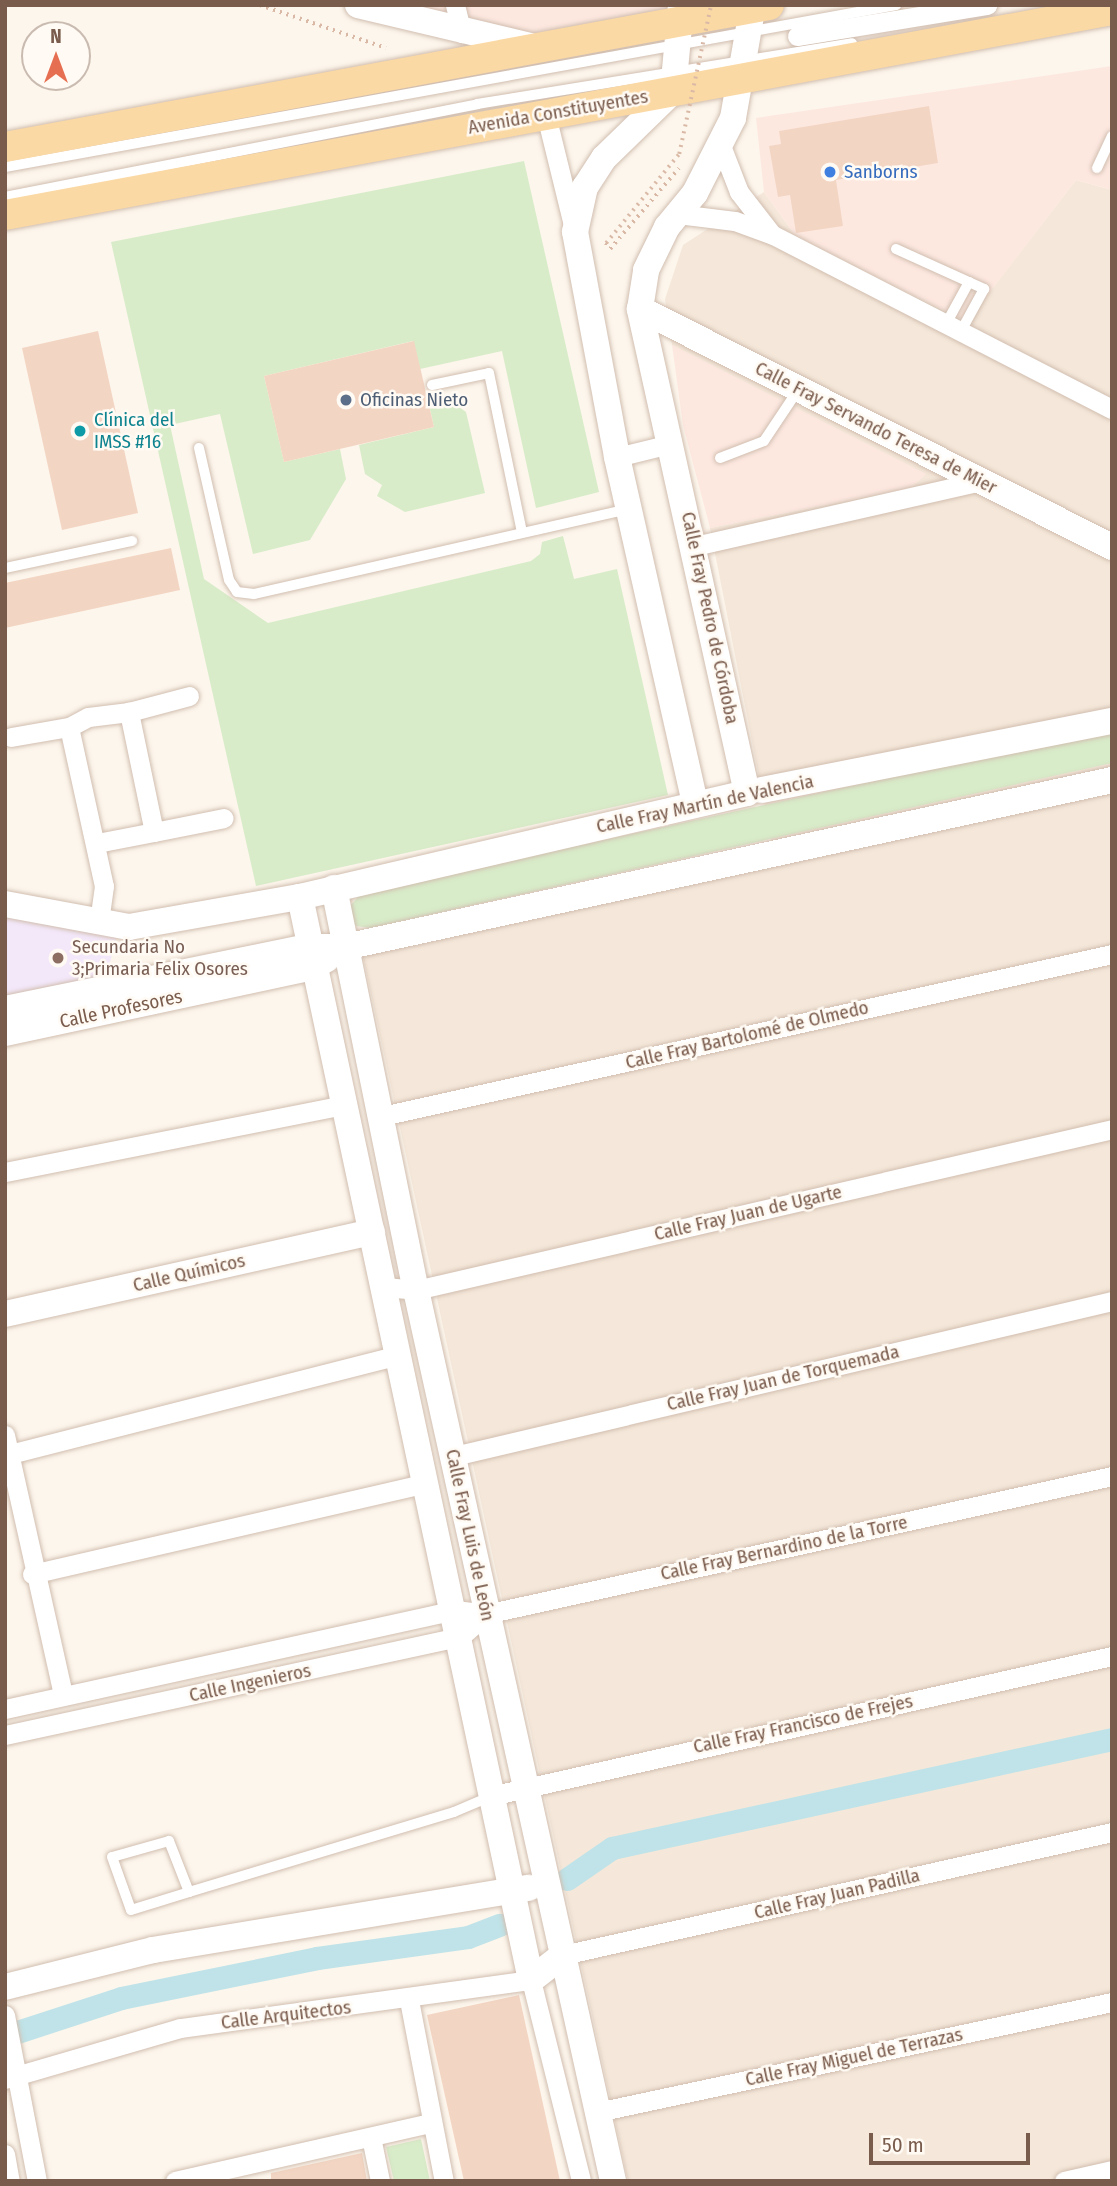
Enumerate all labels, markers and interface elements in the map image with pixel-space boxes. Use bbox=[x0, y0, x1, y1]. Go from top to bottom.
north arrow bbox=[21, 21, 91, 91]
text: N bbox=[50, 25, 62, 48]
street label: Avenida Constituyentes bbox=[466, 85, 650, 139]
place label: Sanborns bbox=[844, 161, 918, 183]
marker: Sanborns bbox=[822, 164, 838, 180]
street label: Calle Fray Servando Teresa de Mier bbox=[751, 357, 1001, 499]
place label: Oficinas Nieto bbox=[360, 389, 468, 411]
marker: Oficinas Nieto bbox=[338, 392, 354, 408]
place label: Clínica del IMSS #16 bbox=[94, 409, 174, 453]
marker: Clínica del IMSS #16 bbox=[72, 423, 88, 439]
street label: Calle Fray Pedro de Córdoba bbox=[676, 510, 744, 726]
street label: Calle Fray Martín de Valencia bbox=[594, 770, 816, 838]
place label: Secundaria No 3;Primaria Felix Osores bbox=[72, 936, 248, 980]
marker: Secundaria No 3;Primaria Felix Osores bbox=[50, 950, 66, 966]
street label: Calle Profesores bbox=[58, 985, 184, 1033]
street label: Calle Fray Bartolomé de Olmedo bbox=[623, 996, 871, 1074]
street label: Calle Fray Juan de Ugarte bbox=[652, 1180, 844, 1246]
street label: Calle Químicos bbox=[131, 1249, 247, 1297]
street label: Calle Fray Juan de Torquemada bbox=[665, 1340, 901, 1416]
street label: Calle Fray Luis de León bbox=[441, 1447, 499, 1623]
street label: Calle Fray Bernardino de la Torre bbox=[658, 1511, 910, 1585]
street label: Calle Ingenieros bbox=[187, 1659, 313, 1707]
street label: Calle Fray Francisco de Frejes bbox=[691, 1690, 915, 1758]
street label: Calle Fray Juan Padilla bbox=[752, 1864, 922, 1924]
street label: Calle Arquitectos bbox=[220, 1996, 352, 2034]
street label: Calle Fray Miguel de Terrazas bbox=[743, 2023, 965, 2091]
scale bar bbox=[872, 2120, 1033, 2164]
text: 50 m bbox=[882, 2132, 924, 2158]

